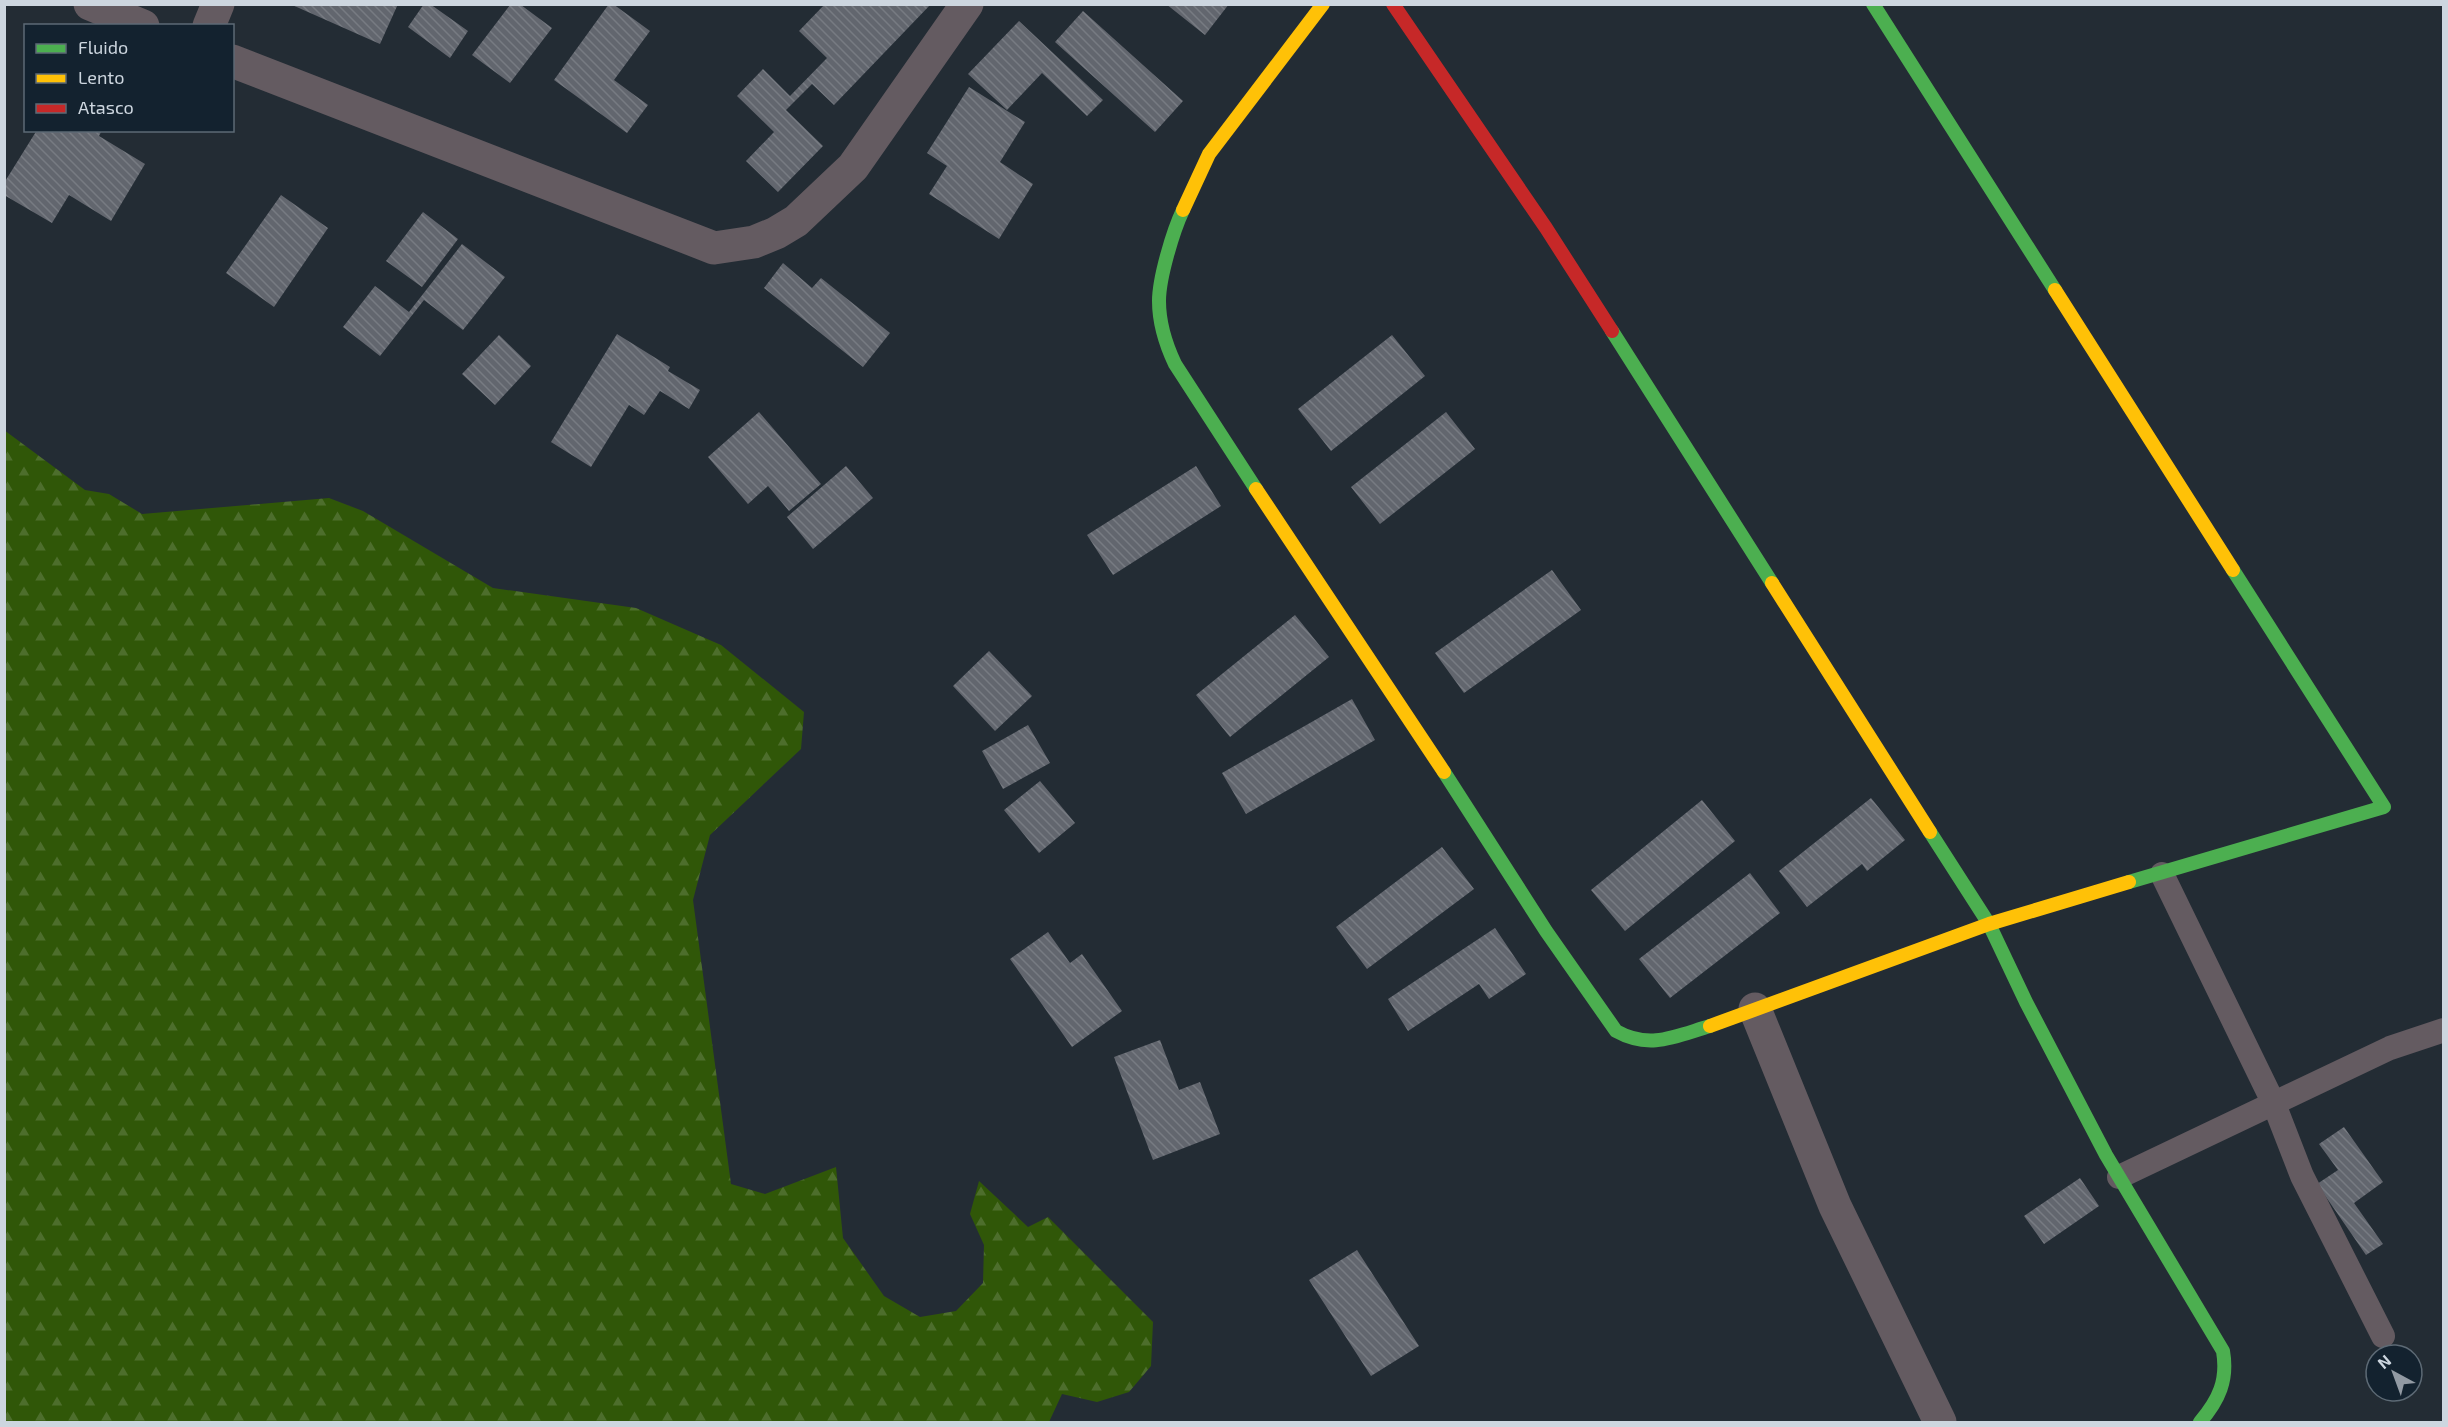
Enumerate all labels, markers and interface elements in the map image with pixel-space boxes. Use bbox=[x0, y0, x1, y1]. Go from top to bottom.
legend bbox=[24, 24, 234, 132]
text: Fluido bbox=[78, 36, 128, 58]
text: Lento bbox=[78, 66, 124, 88]
text: Atasco bbox=[78, 96, 134, 118]
north arrow bbox=[2364, 1343, 2424, 1403]
text: N bbox=[2373, 1350, 2394, 1372]

